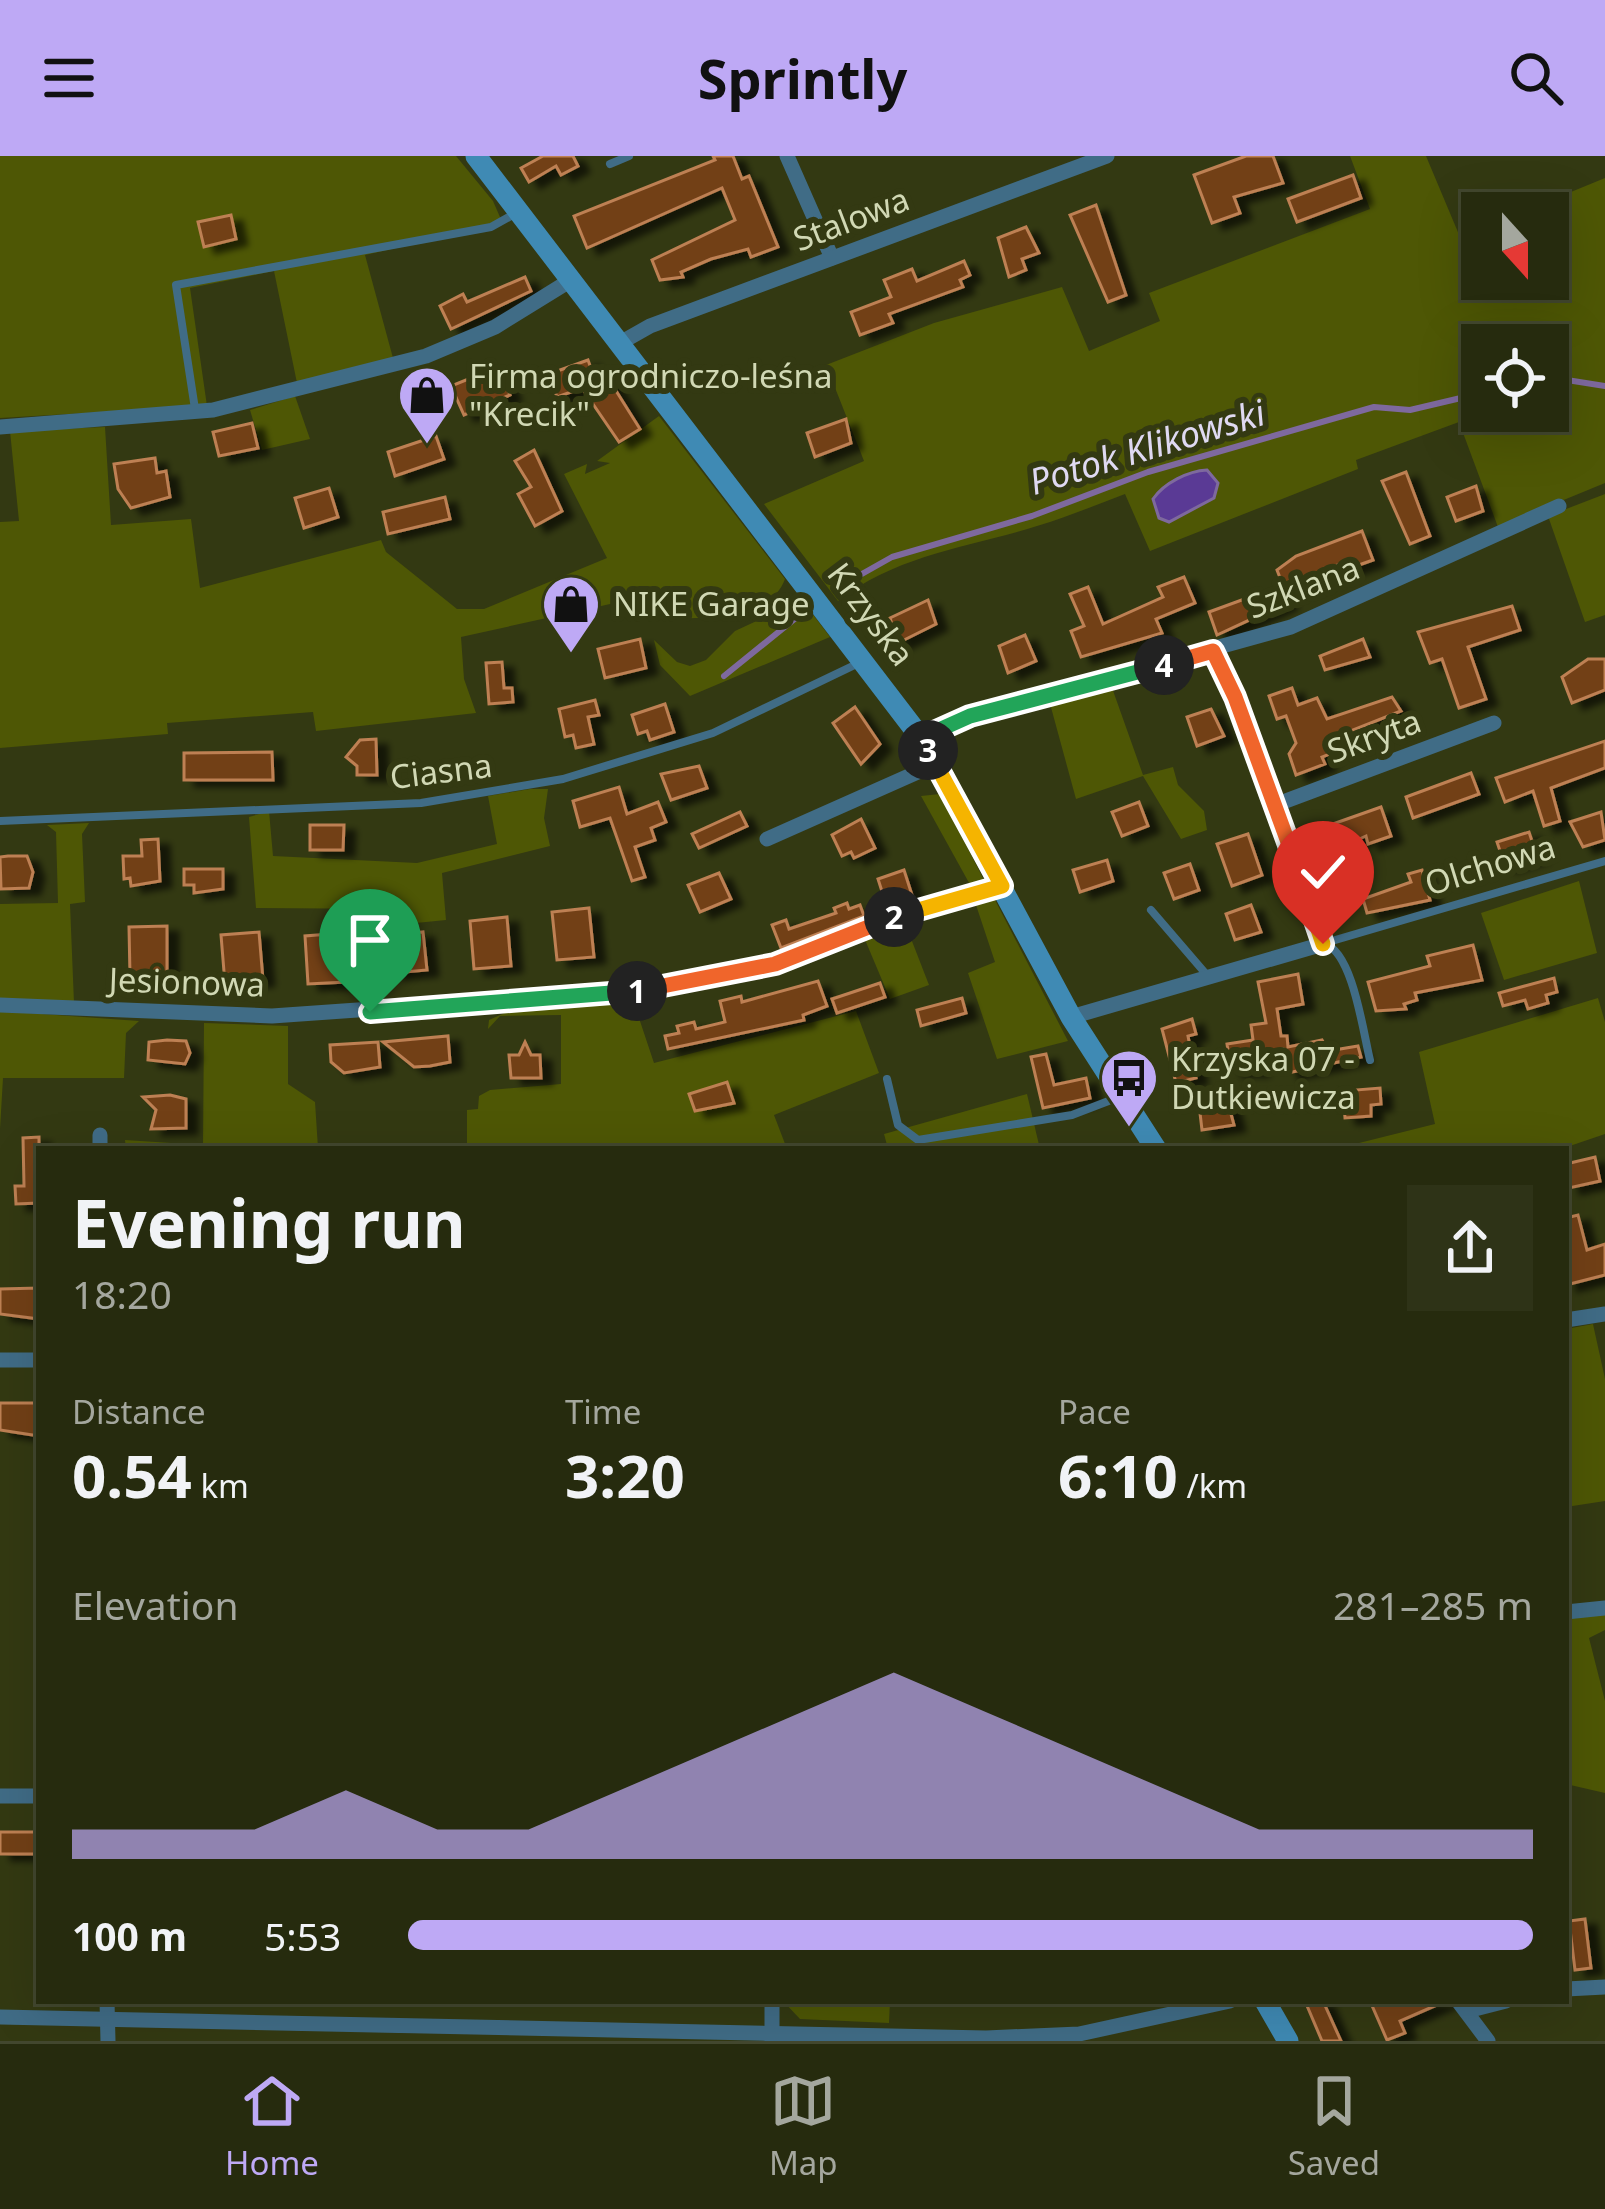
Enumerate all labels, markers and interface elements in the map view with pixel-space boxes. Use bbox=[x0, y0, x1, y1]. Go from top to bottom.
text: Sprintly bbox=[698, 41, 907, 115]
icon: menu bbox=[36, 45, 102, 111]
icon: search bbox=[1503, 45, 1569, 111]
street label: Stalowa bbox=[786, 176, 915, 261]
north arrow bbox=[1461, 192, 1569, 300]
map controls bbox=[1461, 192, 1569, 432]
button: locate bbox=[1461, 324, 1569, 432]
place label: Firma ogrodniczo-leśna "Krecik" bbox=[469, 353, 832, 436]
shop icon: Firma ogrodniczo-leśna "Krecik" bbox=[396, 364, 458, 446]
water label: Potok Klikowski bbox=[1023, 387, 1271, 506]
street label: Szklana bbox=[1240, 545, 1366, 629]
street label: Krzyska bbox=[818, 553, 925, 674]
shop icon: NIKE Garage bbox=[540, 573, 602, 655]
place label: NIKE Garage bbox=[613, 581, 810, 626]
pin: 4 bbox=[1134, 635, 1194, 695]
text: 4 bbox=[1155, 642, 1173, 687]
street label: Skryta bbox=[1321, 698, 1427, 773]
pin: 3 bbox=[898, 720, 958, 780]
text: 3 bbox=[919, 727, 937, 772]
street label: Ciasna bbox=[387, 742, 495, 799]
pin bbox=[1272, 821, 1374, 944]
street label: Olchowa bbox=[1419, 823, 1561, 906]
icon: check bbox=[1290, 839, 1356, 905]
pin: 2 bbox=[864, 887, 924, 947]
pin bbox=[319, 889, 421, 1012]
text: 2 bbox=[885, 894, 903, 939]
icon: arrive bbox=[337, 907, 403, 973]
street label: Jesionowa bbox=[105, 956, 266, 1007]
pin: 1 bbox=[607, 961, 667, 1021]
text: 1 bbox=[628, 968, 646, 1013]
place label: Krzyska 07 - Dutkiewicza bbox=[1171, 1036, 1356, 1119]
bus stop icon: Krzyska 07 - Dutkiewicza bbox=[1098, 1047, 1160, 1129]
text: Evening run bbox=[72, 1177, 466, 1267]
button: share bbox=[1407, 1185, 1533, 1311]
text: 18:20 bbox=[72, 1267, 172, 1320]
text: Distance bbox=[72, 1389, 206, 1434]
text: Time bbox=[565, 1389, 641, 1434]
text: Pace bbox=[1058, 1389, 1131, 1434]
text: 0.54 bbox=[72, 1434, 192, 1516]
text: 3:20 bbox=[565, 1434, 685, 1516]
text: 6:10 bbox=[1058, 1434, 1178, 1516]
text: km bbox=[192, 1463, 249, 1508]
text: /km bbox=[1178, 1463, 1247, 1508]
text: Elevation bbox=[72, 1578, 239, 1631]
text: 281–285 m bbox=[1333, 1578, 1533, 1631]
text: 100 m bbox=[72, 1909, 187, 1962]
text: 5:53 bbox=[264, 1909, 341, 1962]
tab: Home bbox=[225, 2068, 319, 2185]
tab: Map bbox=[769, 2068, 838, 2185]
tab: Saved bbox=[1288, 2068, 1380, 2185]

